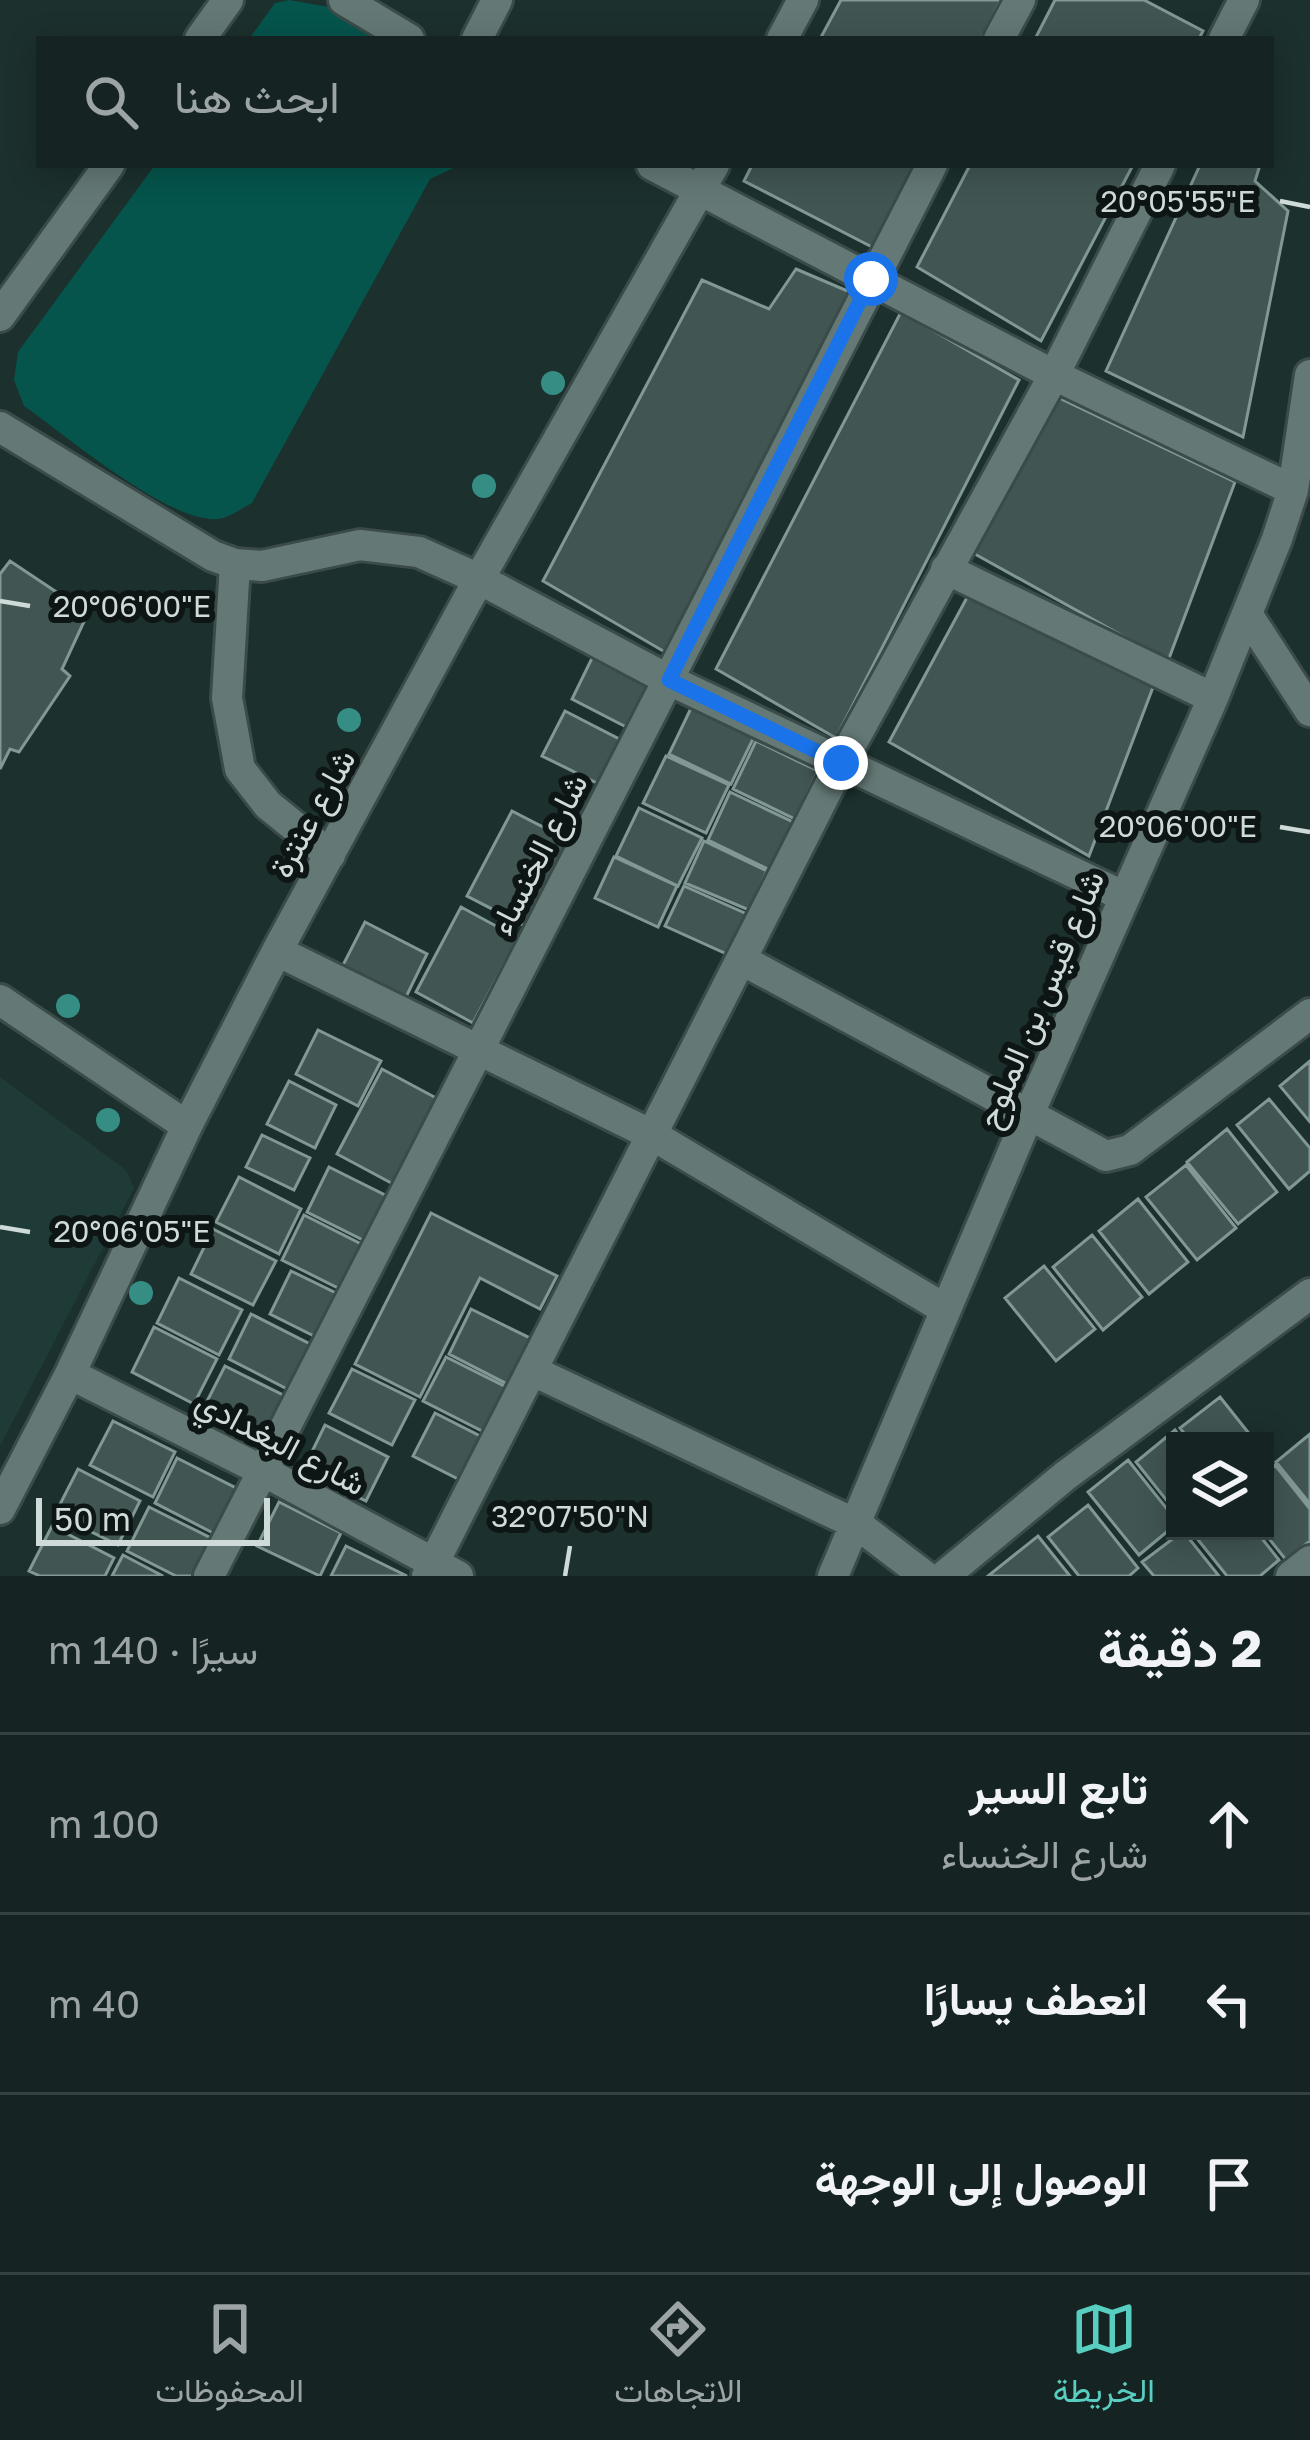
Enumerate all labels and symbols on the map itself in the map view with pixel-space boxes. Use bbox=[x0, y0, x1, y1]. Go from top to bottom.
text: 20°05'55"E bbox=[1100, 183, 1256, 219]
route start bbox=[844, 252, 898, 306]
text: 20°06'00"E bbox=[53, 588, 211, 624]
route end bbox=[814, 736, 868, 790]
street label: شارع عنترة bbox=[260, 742, 366, 886]
street label: شارع الخنساء bbox=[480, 767, 598, 943]
text: 20°06'00"E bbox=[1099, 808, 1257, 844]
street label: شارع قيس بن الملوح bbox=[968, 864, 1115, 1135]
text: 20°06'05"E bbox=[53, 1213, 211, 1249]
street label: شارع البغدادي bbox=[186, 1381, 373, 1510]
scale bar bbox=[36, 1492, 270, 1545]
text: 32°07'50"N bbox=[491, 1498, 649, 1534]

